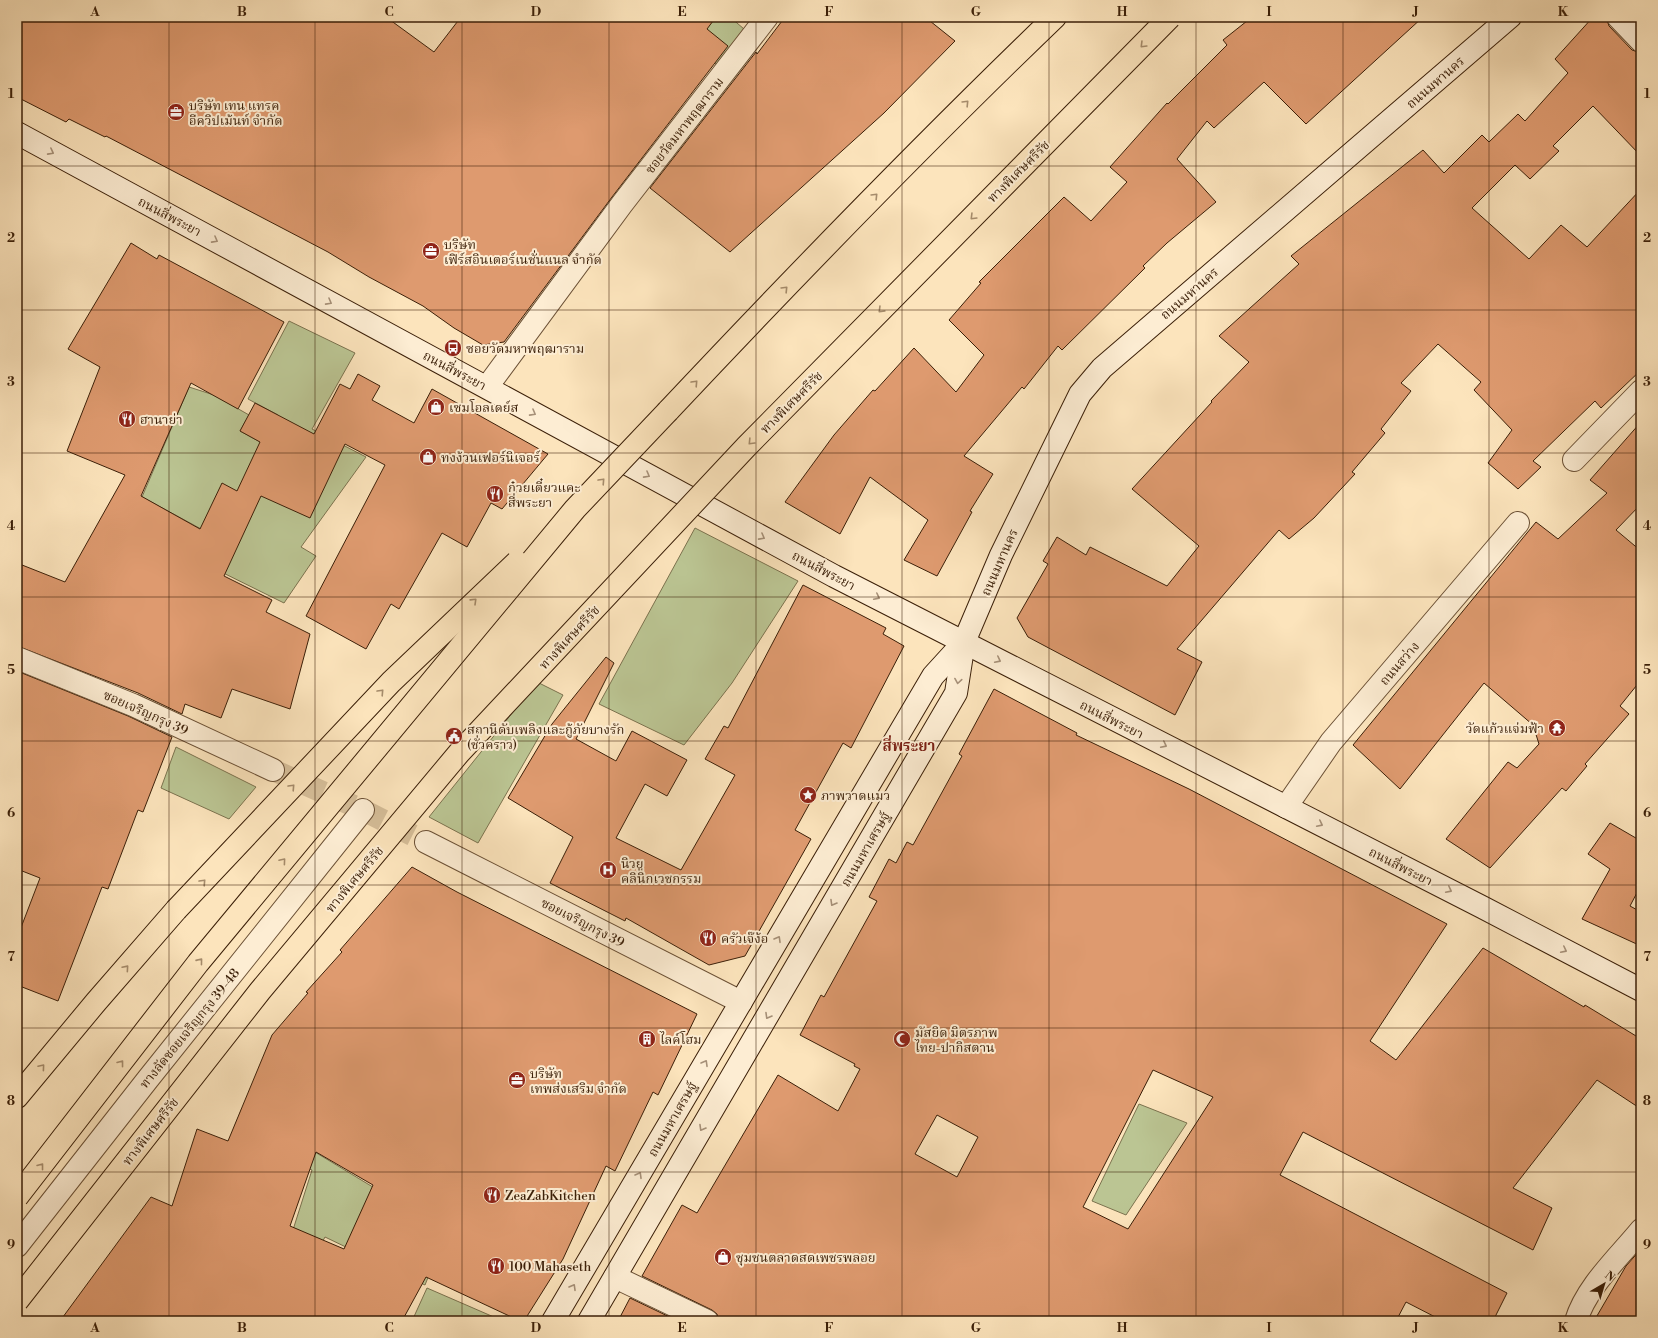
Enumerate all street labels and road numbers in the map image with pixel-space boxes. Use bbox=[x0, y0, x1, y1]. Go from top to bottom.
street label: ถนนมหานคร bbox=[1403, 53, 1468, 112]
street label: ซอยวัดมหาพฤฒาราม bbox=[642, 74, 727, 177]
street label: ทางพิเศษศรีรัช bbox=[984, 137, 1053, 206]
street label: ถนนสี่พระยา bbox=[135, 192, 205, 240]
street label: ถนนมหานคร bbox=[1157, 264, 1222, 323]
street label: ถนนสี่พระยา bbox=[420, 346, 490, 394]
street label: ทางพิเศษศรีรัช bbox=[757, 368, 826, 437]
street label: ถนนมหานคร bbox=[978, 527, 1022, 598]
street label: ถนนสี่พระยา bbox=[789, 546, 859, 594]
street label: ทางพิเศษศรีรัช bbox=[536, 602, 603, 673]
street label: ถนนสว่าง bbox=[1376, 639, 1423, 689]
street label: ซอยเจริญกรุง 39 bbox=[101, 687, 191, 739]
street label: ถนนสี่พระยา bbox=[1077, 695, 1147, 743]
street label: ถนนมหาเศรษฐ์ bbox=[838, 809, 894, 890]
street label: ถนนสี่พระยา bbox=[1366, 842, 1436, 890]
street label: ทางพิเศษศรีรัช bbox=[322, 843, 387, 916]
street label: ซอยเจริญกรุง 39 bbox=[538, 895, 627, 951]
street label: ทางลัดซอยเจริญกรุง 39-48 bbox=[136, 965, 243, 1092]
street label: ถนนมหาเศรษฐ์ bbox=[645, 1079, 701, 1160]
street label: ทางพิเศษศรีรัช bbox=[119, 1095, 182, 1169]

